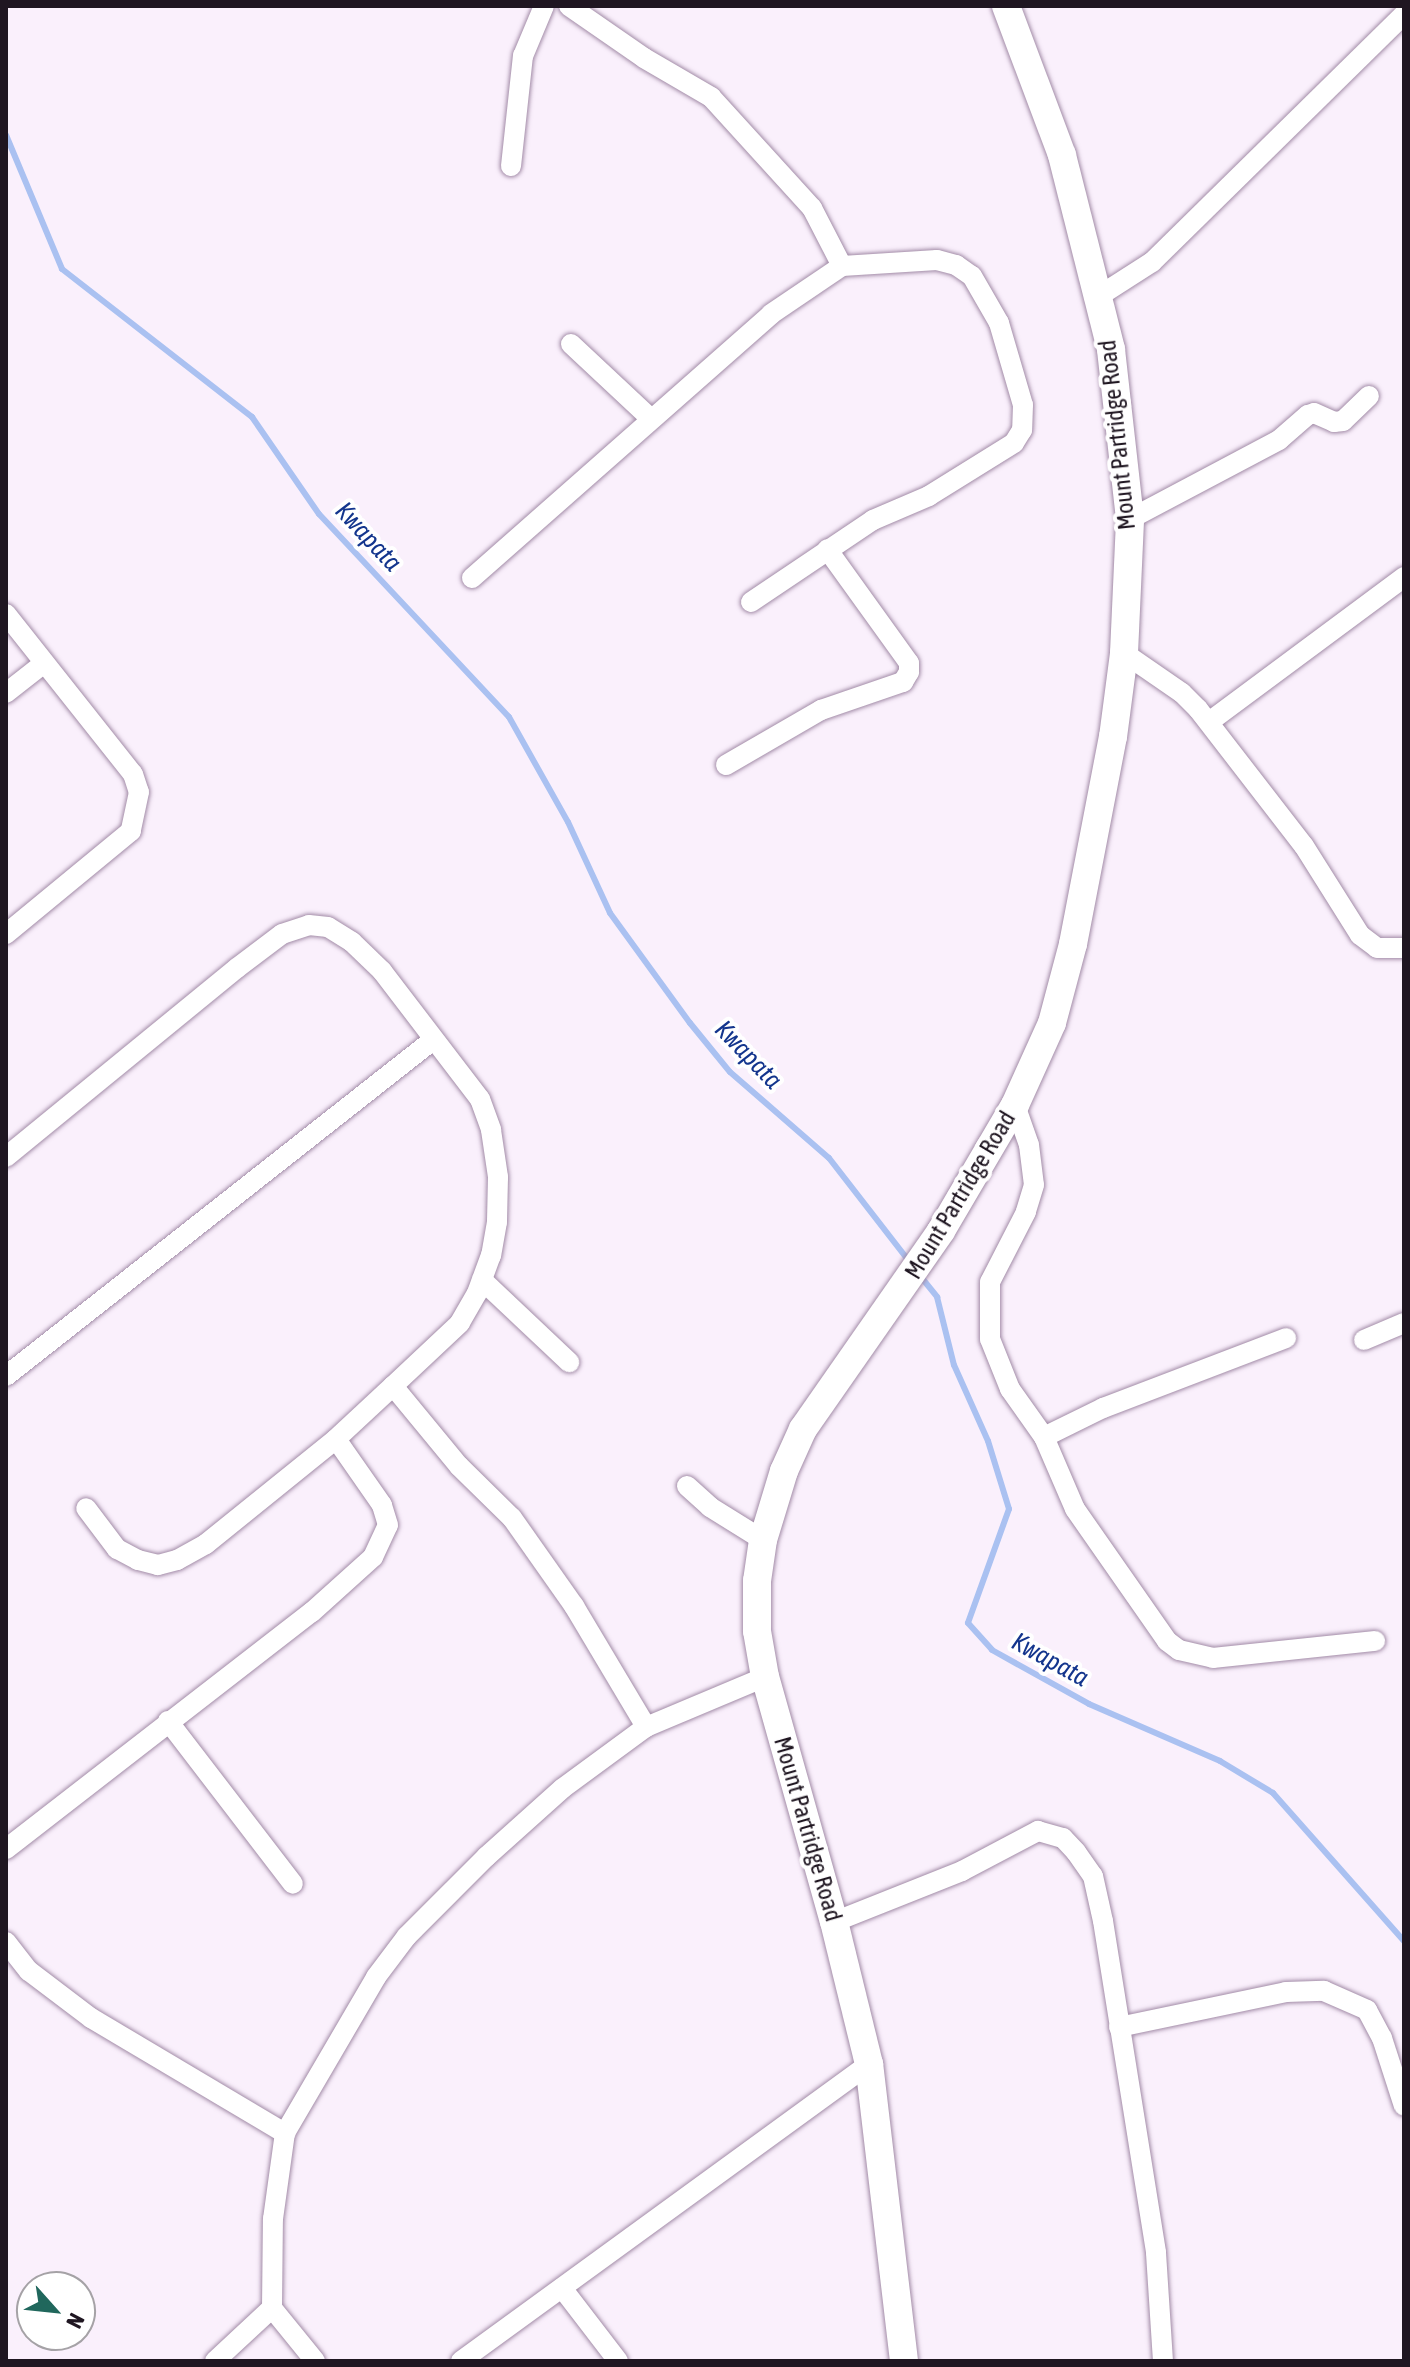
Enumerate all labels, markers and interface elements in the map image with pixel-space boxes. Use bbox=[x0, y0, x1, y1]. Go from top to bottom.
street label: Mount Partridge Road bbox=[1093, 339, 1141, 531]
water label: Kwapata bbox=[328, 496, 408, 578]
water label: Kwapata bbox=[708, 1014, 788, 1096]
street label: Mount Partridge Road bbox=[899, 1106, 1021, 1284]
water label: Kwapata bbox=[1006, 1626, 1094, 1694]
street label: Mount Partridge Road bbox=[768, 1733, 848, 1925]
north arrow bbox=[16, 2271, 96, 2351]
text: N bbox=[61, 2309, 90, 2333]

